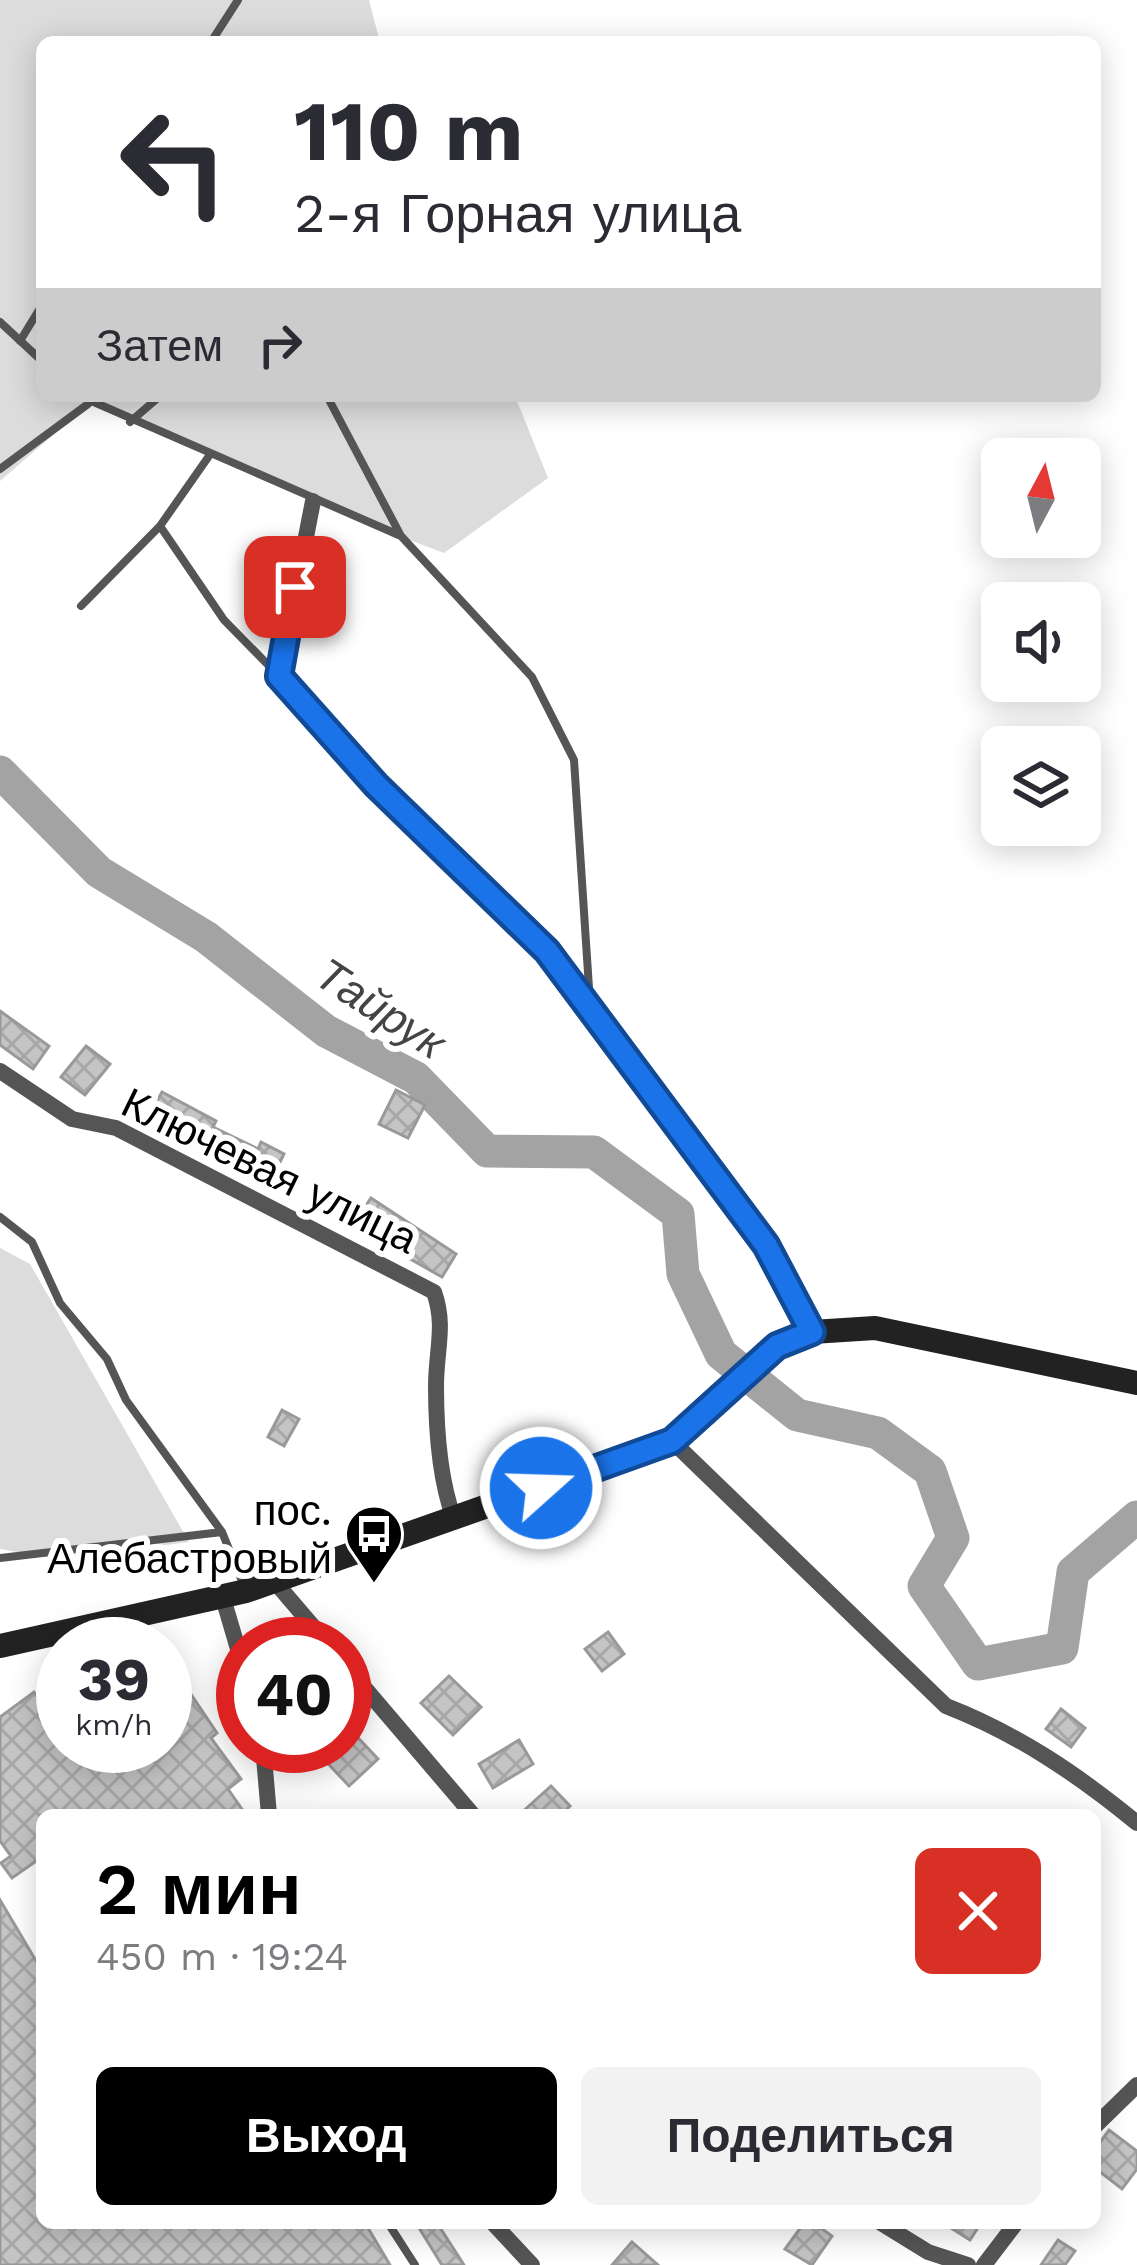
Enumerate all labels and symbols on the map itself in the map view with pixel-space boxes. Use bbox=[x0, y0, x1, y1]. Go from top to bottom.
north arrow bbox=[981, 438, 1101, 558]
pin bbox=[244, 536, 346, 638]
water label: Тайрук bbox=[306, 947, 457, 1071]
street label: Ключевая улица bbox=[114, 1078, 426, 1263]
position arrow bbox=[478, 1425, 604, 1551]
place label: пос. Алебастровый bbox=[47, 1486, 332, 1583]
bus stop icon: пос. Алебастровый bbox=[343, 1503, 405, 1585]
speed limit sign: 40 bbox=[216, 1617, 372, 1773]

